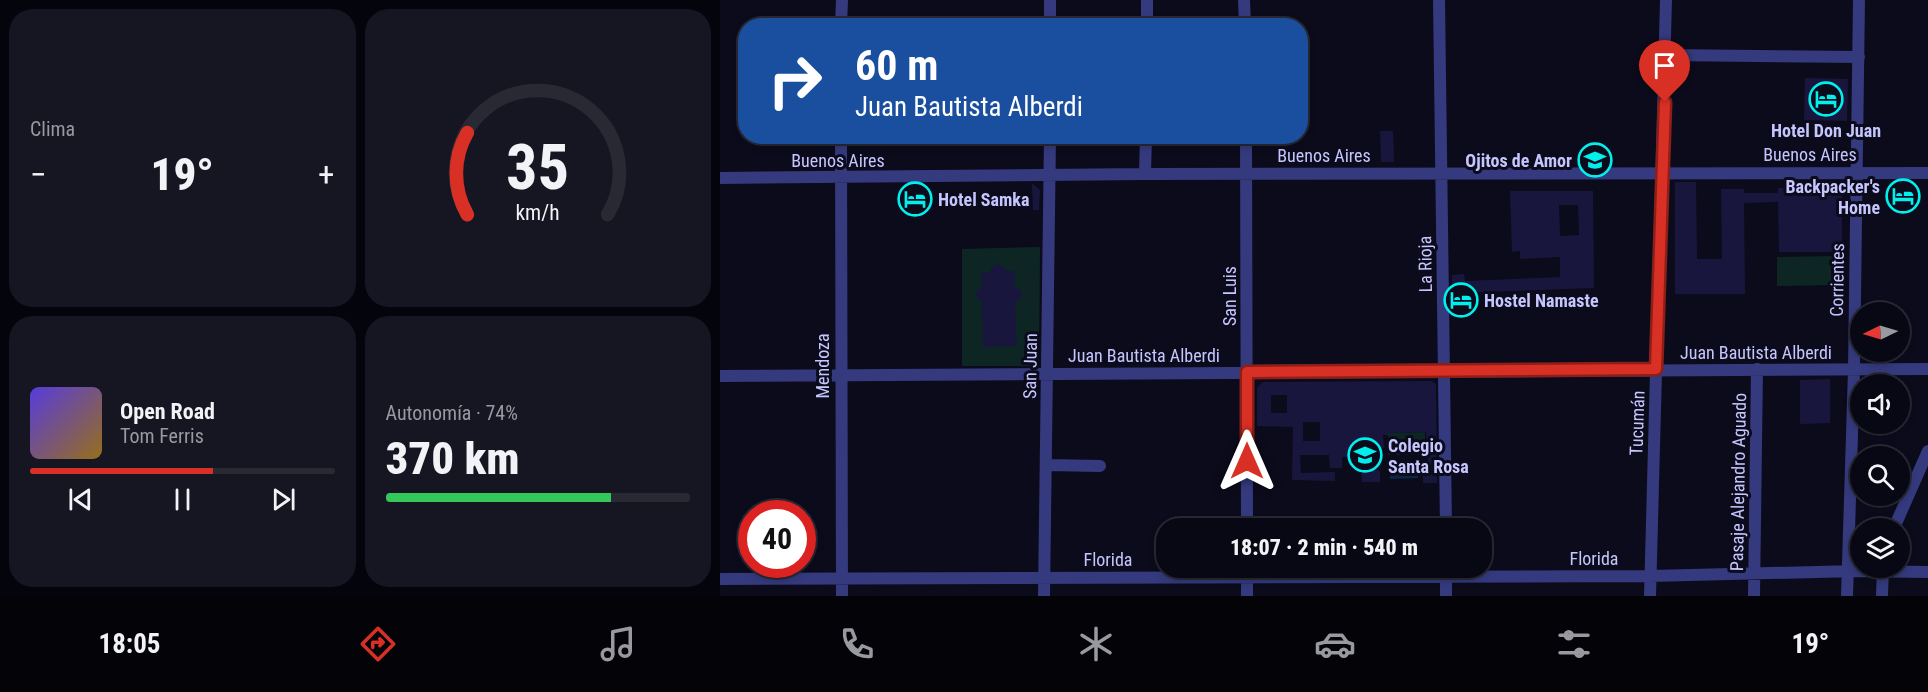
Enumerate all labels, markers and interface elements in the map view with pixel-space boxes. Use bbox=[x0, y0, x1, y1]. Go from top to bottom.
pin bbox=[1639, 40, 1690, 102]
text: 60 m bbox=[855, 41, 938, 90]
icon: right bbox=[756, 42, 834, 120]
icon: arrive bbox=[1648, 49, 1681, 82]
hotel icon: Hotel Don Juan bbox=[1808, 81, 1844, 117]
text: Juan Bautista Alberdi bbox=[855, 91, 1083, 123]
text: Clima bbox=[30, 117, 75, 141]
place label: Hotel Don Juan bbox=[1771, 120, 1881, 141]
text: 35 bbox=[506, 131, 569, 204]
school or university icon: Ojitos de Amor bbox=[1577, 142, 1613, 178]
street label: Buenos Aires bbox=[1763, 144, 1857, 165]
street label: Buenos Aires bbox=[1277, 145, 1371, 166]
text: 19° bbox=[151, 148, 214, 201]
street label: Buenos Aires bbox=[791, 150, 885, 171]
place label: Ojitos de Amor bbox=[1465, 150, 1572, 171]
text: − bbox=[30, 155, 47, 194]
text: + bbox=[318, 155, 335, 194]
place label: Backpacker's Home bbox=[1785, 176, 1880, 218]
hotel icon: Backpacker's Home bbox=[1885, 178, 1921, 214]
hotel icon: Hotel Samka bbox=[897, 181, 933, 217]
place label: Hotel Samka bbox=[938, 189, 1029, 210]
text: km/h bbox=[516, 200, 560, 225]
street label: La Rioja bbox=[1414, 235, 1436, 293]
street label: Corrientes bbox=[1826, 243, 1848, 317]
street label: San Luis bbox=[1219, 266, 1240, 326]
hotel icon: Hostel Namaste bbox=[1443, 282, 1479, 318]
place label: Hostel Namaste bbox=[1484, 290, 1599, 311]
north arrow bbox=[1850, 302, 1910, 362]
map controls bbox=[1850, 302, 1910, 578]
street label: Mendoza bbox=[812, 333, 833, 399]
street label: San Juan bbox=[1019, 333, 1041, 399]
street label: Juan Bautista Alberdi bbox=[1680, 342, 1832, 363]
street label: Juan Bautista Alberdi bbox=[1068, 345, 1220, 366]
button: sound bbox=[1850, 374, 1910, 434]
street label: Tucumán bbox=[1625, 390, 1649, 456]
street label: Pasaje Alejandro Aguado bbox=[1726, 393, 1750, 571]
text: Open Road bbox=[120, 399, 215, 424]
text: Autonomía · 74% bbox=[386, 401, 518, 425]
text: Tom Ferris bbox=[120, 424, 204, 448]
position arrow bbox=[1215, 429, 1279, 493]
text: 370 km bbox=[386, 432, 520, 485]
place label: Colegio Santa Rosa bbox=[1388, 435, 1469, 477]
school or university icon: Colegio Santa Rosa bbox=[1347, 437, 1383, 473]
button: search bbox=[1850, 446, 1910, 506]
icon: previous bbox=[64, 483, 97, 516]
icon: pause bbox=[166, 483, 199, 516]
icon: next bbox=[267, 483, 300, 516]
speed limit sign: 40 bbox=[738, 500, 816, 578]
button: layers bbox=[1850, 518, 1910, 578]
text: 18:07 · 2 min · 540 m bbox=[1230, 535, 1418, 560]
street label: Florida bbox=[1570, 548, 1619, 569]
street label: Florida bbox=[1084, 549, 1133, 570]
icon: directions bbox=[357, 623, 399, 665]
icon: music bbox=[597, 623, 639, 665]
icon: phone bbox=[836, 623, 878, 665]
icon: climate bbox=[1075, 623, 1117, 665]
icon: car bbox=[1314, 623, 1356, 665]
icon: filters bbox=[1553, 623, 1595, 665]
text: 18:05 bbox=[99, 628, 160, 660]
text: 19° bbox=[1792, 628, 1829, 660]

